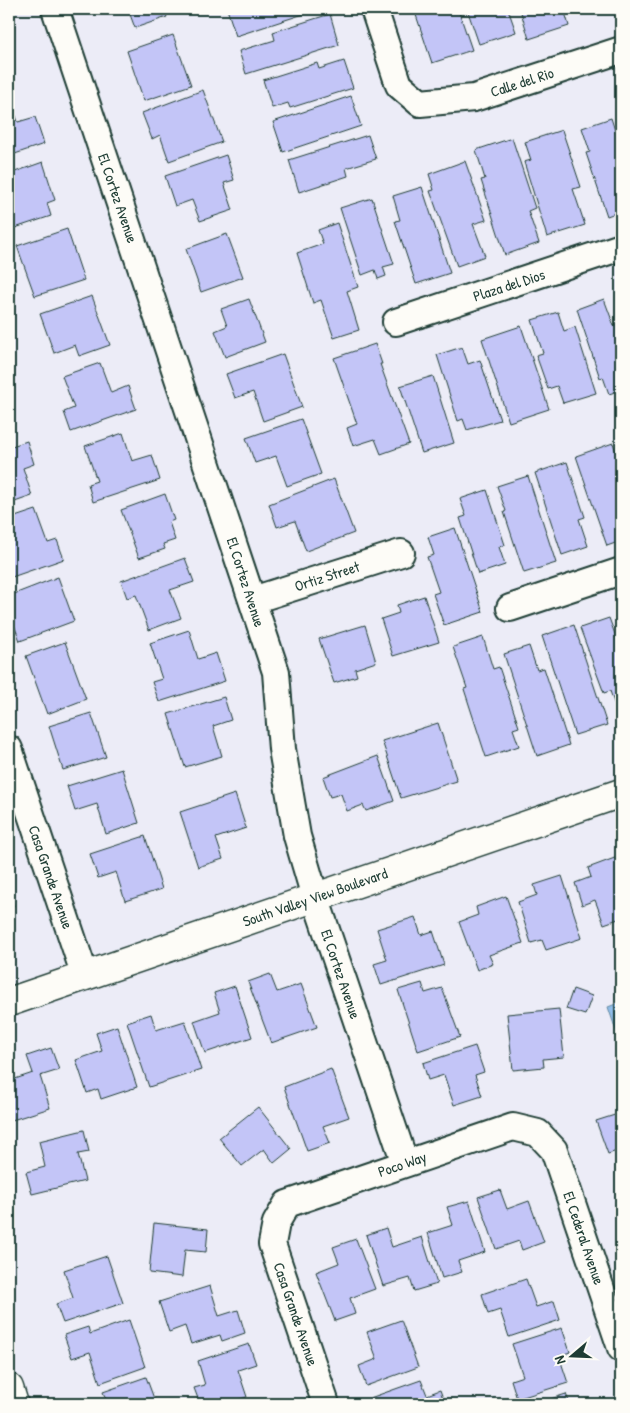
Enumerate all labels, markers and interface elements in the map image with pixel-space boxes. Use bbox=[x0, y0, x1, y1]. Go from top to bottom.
street label: Calle del Rio bbox=[488, 62, 556, 102]
street label: El Cortez Avenue bbox=[93, 151, 143, 245]
street label: Plaza del Dios bbox=[470, 263, 548, 306]
street label: El Cortez Avenue bbox=[222, 534, 270, 630]
street label: Ortiz Street bbox=[292, 555, 363, 596]
street label: Casa Grande Avenue bbox=[23, 822, 79, 932]
street label: South Valley View Boulevard bbox=[240, 862, 390, 932]
street label: El Cortez Avenue bbox=[316, 927, 366, 1021]
street label: Poco Way bbox=[375, 1146, 429, 1182]
street label: El Cederal Avenue bbox=[558, 1189, 610, 1287]
street label: Casa Grande Avenue bbox=[268, 1259, 324, 1369]
north arrow bbox=[548, 1330, 598, 1380]
text: N bbox=[549, 1353, 569, 1367]

